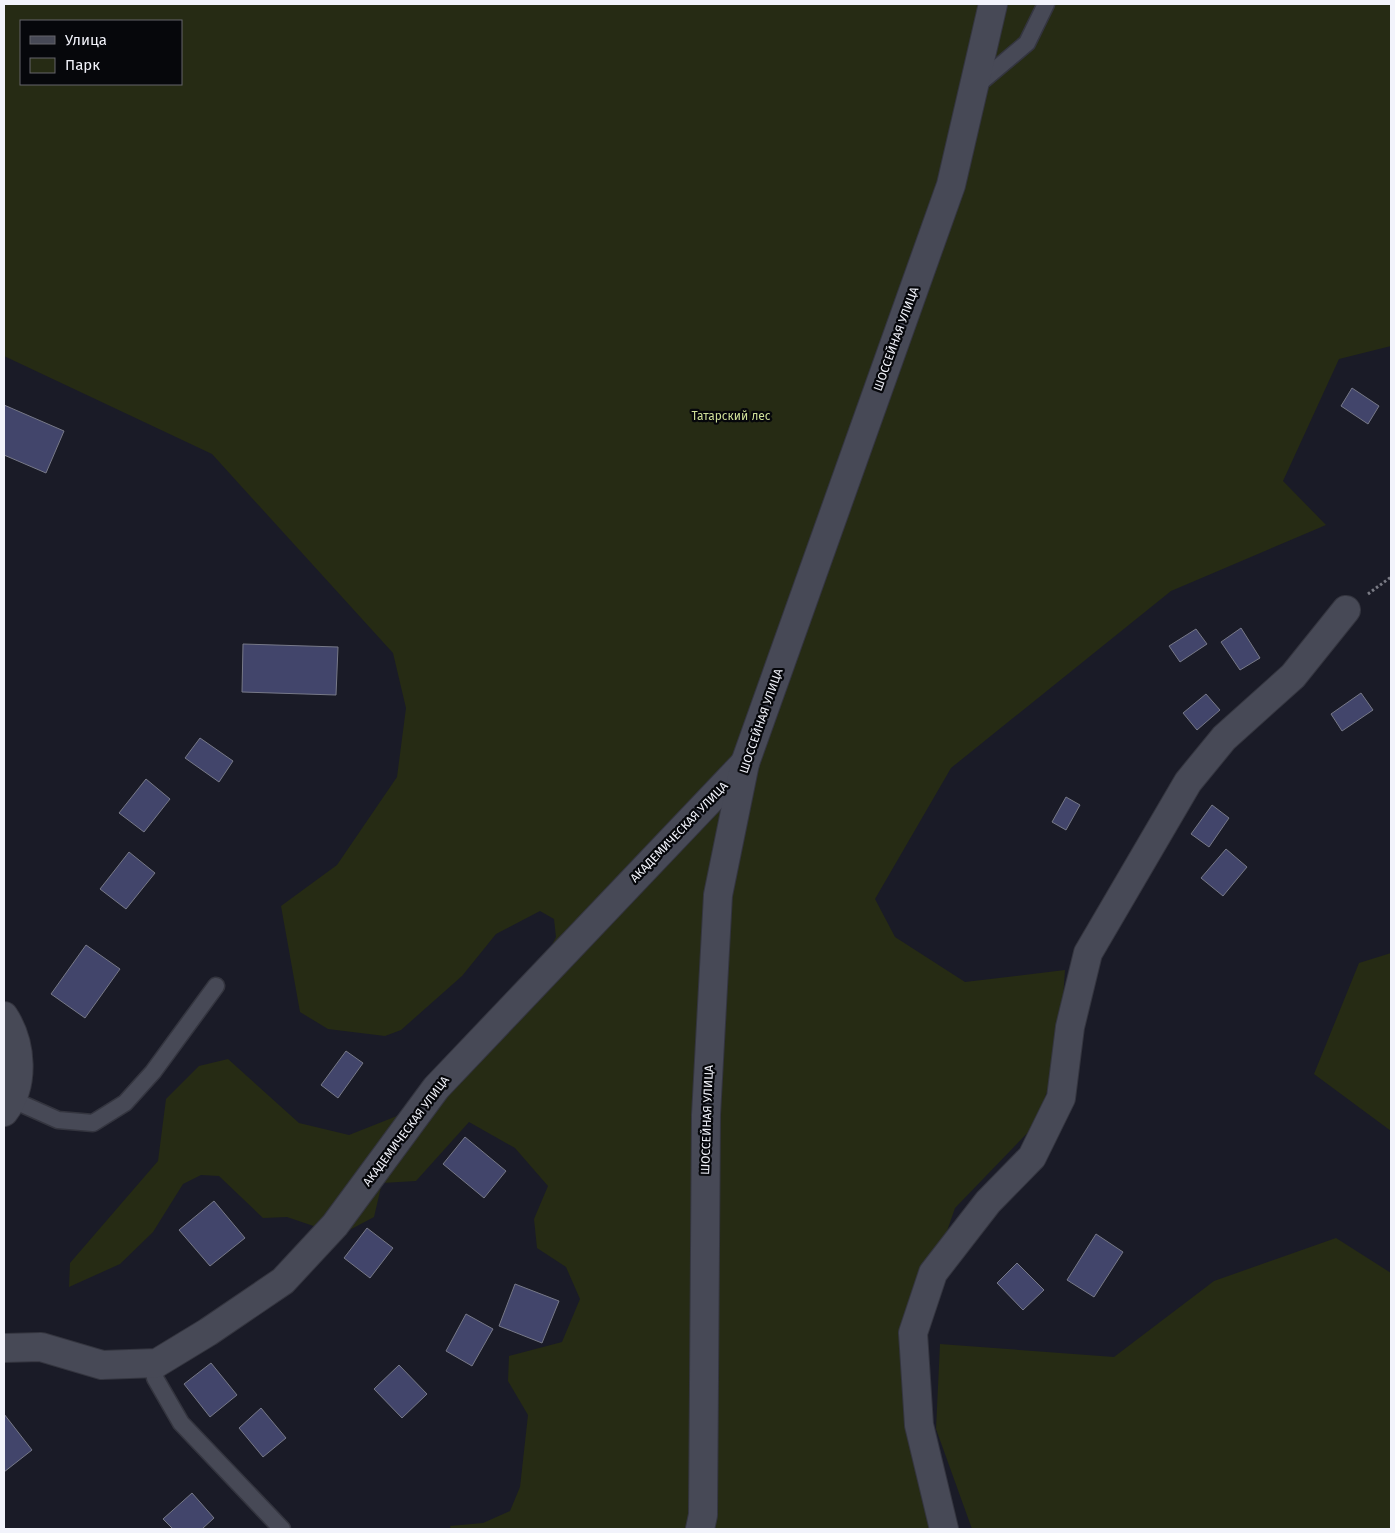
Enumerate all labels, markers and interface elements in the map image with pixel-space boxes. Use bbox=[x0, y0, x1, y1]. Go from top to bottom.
legend bbox=[20, 20, 182, 85]
text: Улица bbox=[65, 31, 107, 49]
text: Парк bbox=[65, 56, 100, 74]
street label: ШОССЕЙНАЯ УЛИЦА bbox=[870, 285, 921, 393]
park label: Татарский лес bbox=[691, 409, 771, 423]
street label: ШОССЕЙНАЯ УЛИЦА bbox=[736, 666, 786, 775]
street label: АКАДЕМИЧЕСКАЯ УЛИЦА bbox=[627, 779, 731, 885]
street label: ШОССЕЙНАЯ УЛИЦА bbox=[697, 1065, 716, 1175]
street label: АКАДЕМИЧЕСКАЯ УЛИЦА bbox=[360, 1073, 452, 1189]

